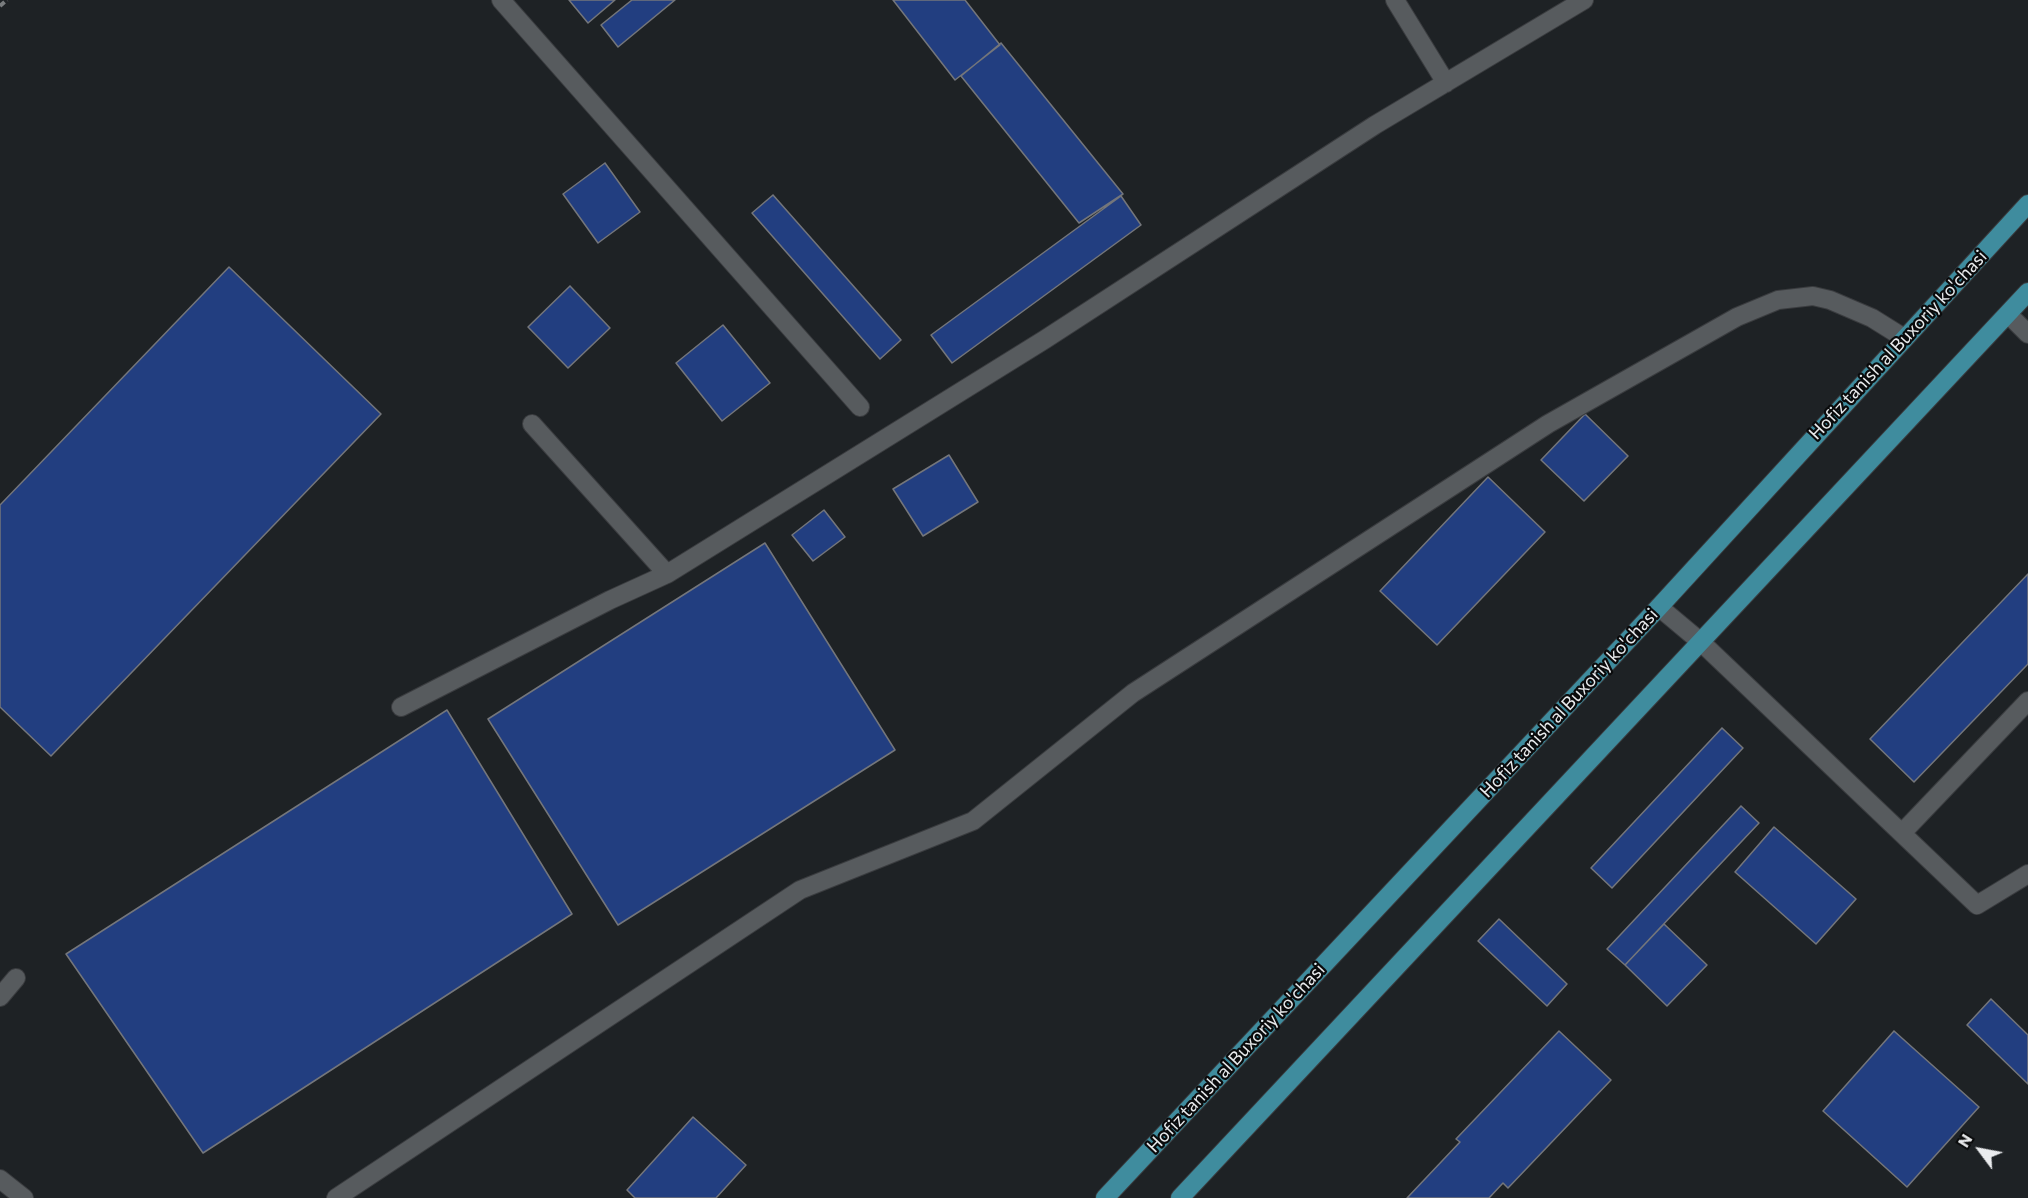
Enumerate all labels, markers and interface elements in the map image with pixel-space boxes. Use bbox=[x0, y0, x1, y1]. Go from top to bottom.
street label: Hofiz tanish al Buxoriy ko'chasi bbox=[1805, 246, 1991, 444]
street label: Hofiz tanish al Buxoriy ko'chasi bbox=[1476, 604, 1662, 802]
street label: Hofiz tanish al Buxoriy ko'chasi bbox=[1143, 959, 1329, 1157]
north arrow bbox=[1950, 1120, 2010, 1180]
text: N bbox=[1953, 1130, 1976, 1150]

